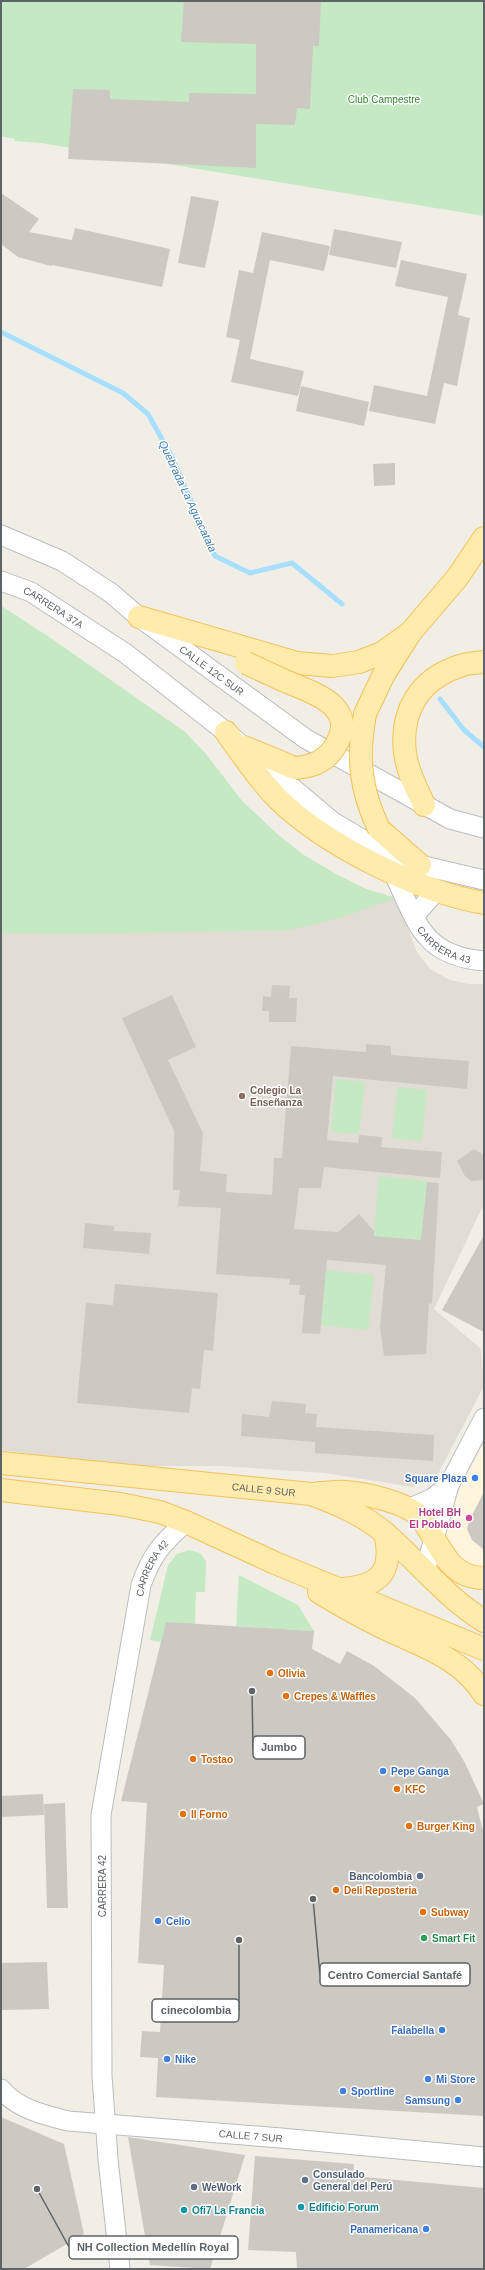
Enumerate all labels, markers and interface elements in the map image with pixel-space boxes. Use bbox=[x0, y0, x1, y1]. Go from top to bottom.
park label: Club Campestre bbox=[348, 94, 421, 105]
water label: Quebrada La Aguacatala bbox=[157, 438, 219, 554]
street label: CARRERA 37A bbox=[22, 584, 86, 630]
street label: CALLE 12C SUR bbox=[178, 643, 246, 697]
street label: CARRERA 43 bbox=[415, 924, 472, 965]
place label: Colegio La Enseñanza bbox=[250, 1085, 303, 1108]
marker: Colegio La Enseñanza bbox=[237, 1091, 247, 1101]
place label: Square Plaza bbox=[405, 1473, 467, 1484]
marker: Square Plaza bbox=[470, 1473, 480, 1483]
street label: CALLE 9 SUR bbox=[231, 1481, 296, 1498]
place label: Hotel BH El Poblado bbox=[409, 1507, 461, 1530]
marker: Hotel BH El Poblado bbox=[464, 1513, 474, 1523]
street label: CARRERA 42 bbox=[134, 1537, 170, 1597]
marker: Olivia bbox=[265, 1668, 275, 1678]
place label: Olivia bbox=[278, 1668, 306, 1679]
marker: Crepes & Waffles bbox=[281, 1691, 291, 1701]
place label: Crepes & Waffles bbox=[294, 1691, 376, 1702]
callout: Jumbo bbox=[253, 1736, 305, 1759]
text: Jumbo bbox=[261, 1741, 297, 1753]
marker: Tostao bbox=[188, 1754, 198, 1764]
place label: Tostao bbox=[201, 1754, 233, 1765]
marker: Pepe Ganga bbox=[378, 1766, 388, 1776]
place label: Pepe Ganga bbox=[391, 1766, 449, 1777]
marker: KFC bbox=[392, 1784, 402, 1794]
place label: KFC bbox=[405, 1784, 426, 1795]
marker: Il Forno bbox=[178, 1809, 188, 1819]
place label: Il Forno bbox=[191, 1809, 228, 1820]
marker: Burger King bbox=[404, 1821, 414, 1831]
place label: Burger King bbox=[417, 1821, 475, 1832]
street label: CARRERA 42 bbox=[97, 1854, 108, 1917]
place label: Bancolombia bbox=[349, 1871, 412, 1882]
marker: Bancolombia bbox=[415, 1871, 425, 1881]
marker: Deli Reposteria bbox=[331, 1885, 341, 1895]
place label: Deli Reposteria bbox=[344, 1885, 417, 1896]
marker: Subway bbox=[418, 1907, 428, 1917]
place label: Subway bbox=[431, 1907, 469, 1918]
marker: Celio bbox=[153, 1916, 163, 1926]
place label: Celio bbox=[166, 1916, 190, 1927]
marker: Smart Fit bbox=[419, 1933, 429, 1943]
place label: Smart Fit bbox=[432, 1933, 476, 1944]
callout: Centro Comercial Santafé bbox=[320, 1963, 470, 1986]
text: Centro Comercial Santafé bbox=[328, 1969, 462, 1981]
callout: cinecolombia bbox=[152, 1999, 239, 2022]
text: cinecolombia bbox=[161, 2004, 232, 2016]
place label: Falabella bbox=[391, 2025, 434, 2036]
marker: Falabella bbox=[437, 2025, 447, 2035]
marker: Nike bbox=[162, 2054, 172, 2064]
place label: Nike bbox=[175, 2054, 197, 2065]
marker: Mi Store bbox=[423, 2074, 433, 2084]
place label: Mi Store bbox=[436, 2074, 476, 2085]
marker: Sportline bbox=[338, 2086, 348, 2096]
place label: Sportline bbox=[351, 2086, 395, 2097]
place label: Samsung bbox=[405, 2095, 450, 2106]
marker: Samsung bbox=[453, 2095, 463, 2105]
street label: CALLE 7 SUR bbox=[219, 2128, 283, 2144]
place label: Consulado General del Perú bbox=[313, 2169, 392, 2192]
marker: Consulado General del Perú bbox=[300, 2175, 310, 2185]
marker: WeWork bbox=[189, 2182, 199, 2192]
place label: WeWork bbox=[202, 2182, 242, 2193]
marker: Edificio Forum bbox=[296, 2202, 306, 2212]
place label: Edificio Forum bbox=[309, 2202, 379, 2213]
marker: Ofi7 La Francia bbox=[179, 2205, 189, 2215]
place label: Ofi7 La Francia bbox=[192, 2205, 265, 2216]
place label: Panamericana bbox=[350, 2224, 418, 2235]
marker: Panamericana bbox=[421, 2224, 431, 2234]
callout: NH Collection Medellín Royal bbox=[69, 2236, 238, 2259]
text: NH Collection Medellín Royal bbox=[77, 2241, 229, 2253]

